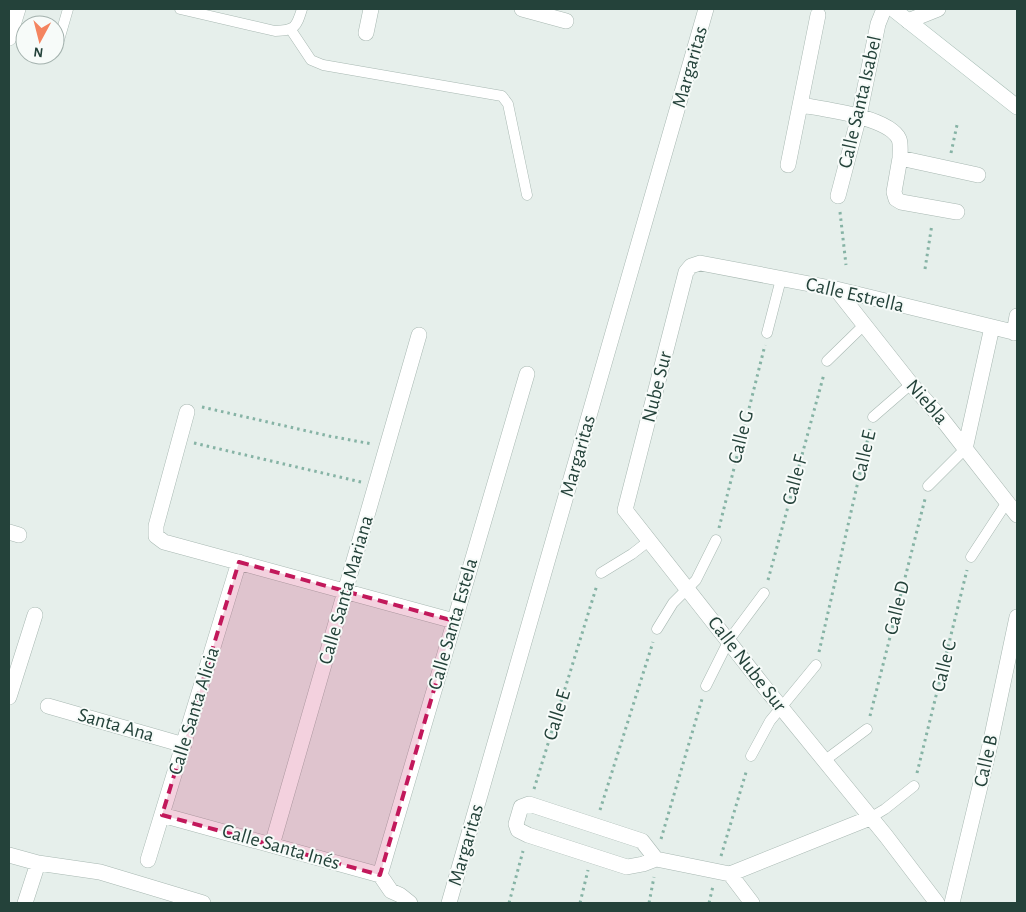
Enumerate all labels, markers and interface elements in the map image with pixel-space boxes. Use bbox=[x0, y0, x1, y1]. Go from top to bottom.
north arrow bbox=[15, 15, 65, 65]
street label: Margaritas bbox=[669, 24, 711, 110]
street label: Calle Santa Isabel bbox=[835, 34, 885, 170]
text: N bbox=[33, 44, 44, 59]
street label: Calle Estrella bbox=[804, 274, 906, 316]
street label: Nube Sur bbox=[639, 349, 676, 425]
street label: Niebla bbox=[902, 376, 952, 428]
street label: Calle G bbox=[725, 408, 757, 466]
street label: Margaritas bbox=[557, 413, 599, 499]
street label: Calle E bbox=[848, 428, 880, 483]
street label: Calle F bbox=[779, 453, 811, 507]
street label: Calle Santa Mariana bbox=[315, 513, 377, 667]
street label: Calle Santa Estela bbox=[425, 556, 481, 692]
street label: Calle D bbox=[881, 579, 913, 637]
street label: Calle Nube Sur bbox=[704, 613, 790, 716]
street label: Calle C bbox=[928, 638, 960, 694]
street label: Calle Santa Alicia bbox=[165, 645, 223, 777]
street label: Calle E bbox=[540, 687, 574, 743]
street label: Santa Ana bbox=[76, 705, 156, 745]
street label: Calle B bbox=[970, 733, 1002, 789]
street label: Margaritas bbox=[445, 802, 487, 888]
street label: Calle Santa Inés bbox=[220, 821, 342, 873]

